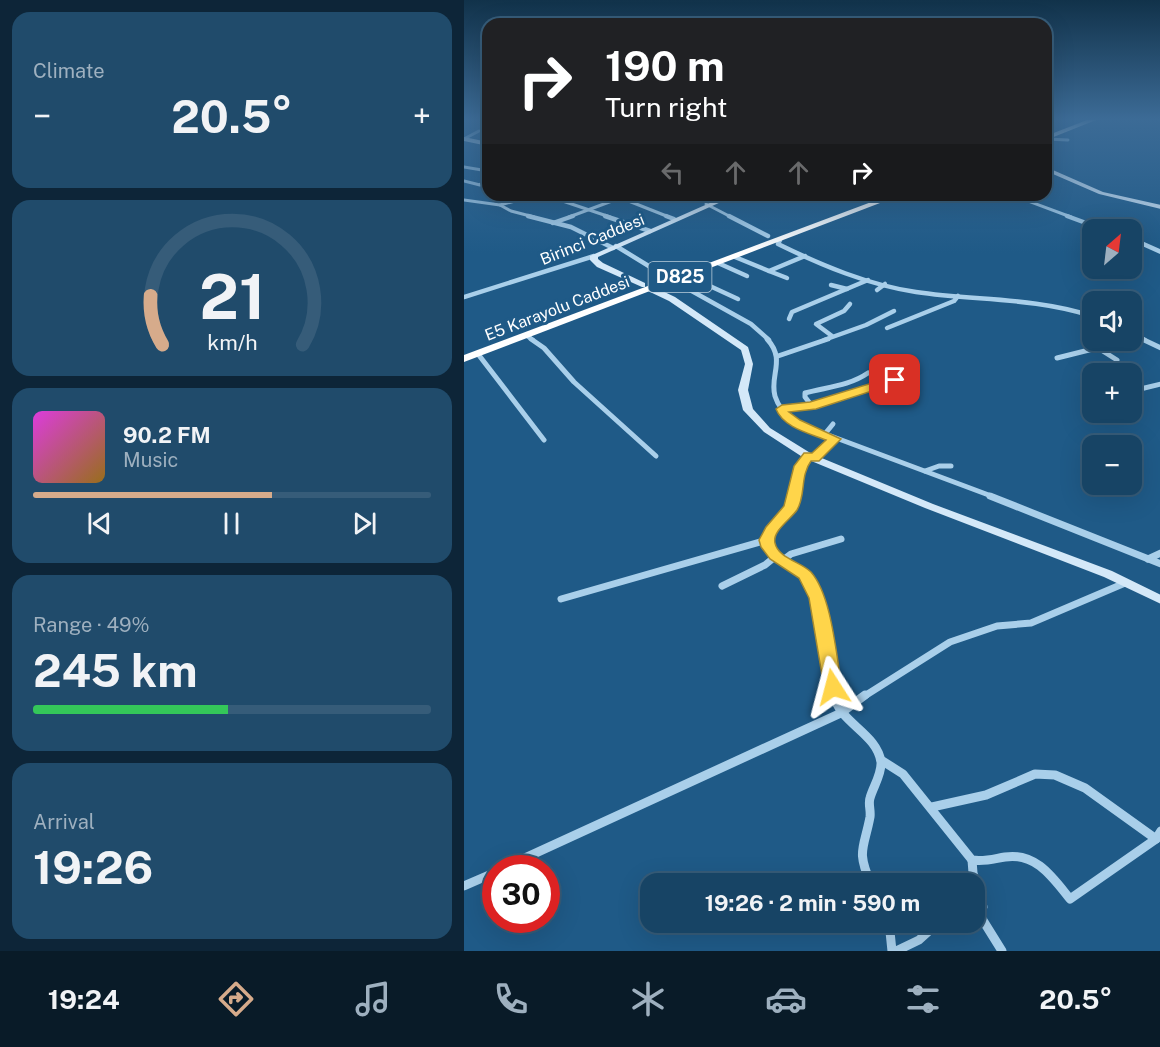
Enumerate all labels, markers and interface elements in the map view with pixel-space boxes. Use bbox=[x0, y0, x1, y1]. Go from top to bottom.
text: 190 m bbox=[605, 41, 725, 90]
icon: right bbox=[506, 42, 584, 120]
text: Climate bbox=[33, 59, 105, 83]
text: 20.5° bbox=[171, 90, 293, 143]
text: Turn right bbox=[605, 91, 728, 123]
text: − bbox=[33, 97, 51, 135]
text: + bbox=[413, 97, 431, 135]
icon: left bbox=[656, 156, 689, 189]
icon: ahead bbox=[719, 156, 752, 189]
icon: ahead bbox=[782, 156, 815, 189]
icon: right bbox=[845, 156, 878, 189]
street label: Birinci Caddesi bbox=[537, 210, 647, 269]
north arrow bbox=[1082, 219, 1142, 279]
map controls bbox=[1082, 219, 1142, 495]
text: 21 bbox=[199, 260, 265, 333]
road number: D825 bbox=[648, 262, 712, 292]
street label: E5 Karayolu Caddesi bbox=[482, 272, 632, 345]
button: sound bbox=[1082, 291, 1142, 351]
text: km/h bbox=[207, 330, 257, 355]
pin bbox=[869, 354, 920, 405]
icon: arrive bbox=[878, 363, 911, 396]
button: + bbox=[1082, 363, 1142, 423]
text: 90.2 FM bbox=[123, 422, 211, 448]
button: − bbox=[1082, 435, 1142, 495]
text: Music bbox=[123, 448, 178, 472]
icon: previous bbox=[83, 507, 116, 540]
icon: pause bbox=[215, 507, 248, 540]
icon: next bbox=[348, 507, 381, 540]
text: Range · 49% bbox=[33, 613, 150, 637]
text: 245 km bbox=[33, 644, 197, 697]
position arrow bbox=[801, 655, 865, 719]
text: Arrival bbox=[33, 810, 95, 834]
text: 19:26 bbox=[33, 841, 153, 894]
speed limit sign: 30 bbox=[482, 855, 560, 933]
text: 19:26 · 2 min · 590 m bbox=[705, 890, 920, 916]
icon: directions bbox=[215, 978, 257, 1020]
icon: music bbox=[352, 978, 394, 1020]
icon: phone bbox=[490, 978, 532, 1020]
icon: climate bbox=[627, 978, 669, 1020]
icon: car bbox=[765, 978, 807, 1020]
icon: filters bbox=[902, 978, 944, 1020]
text: 19:24 bbox=[48, 983, 120, 1015]
text: 20.5° bbox=[1039, 983, 1112, 1015]

